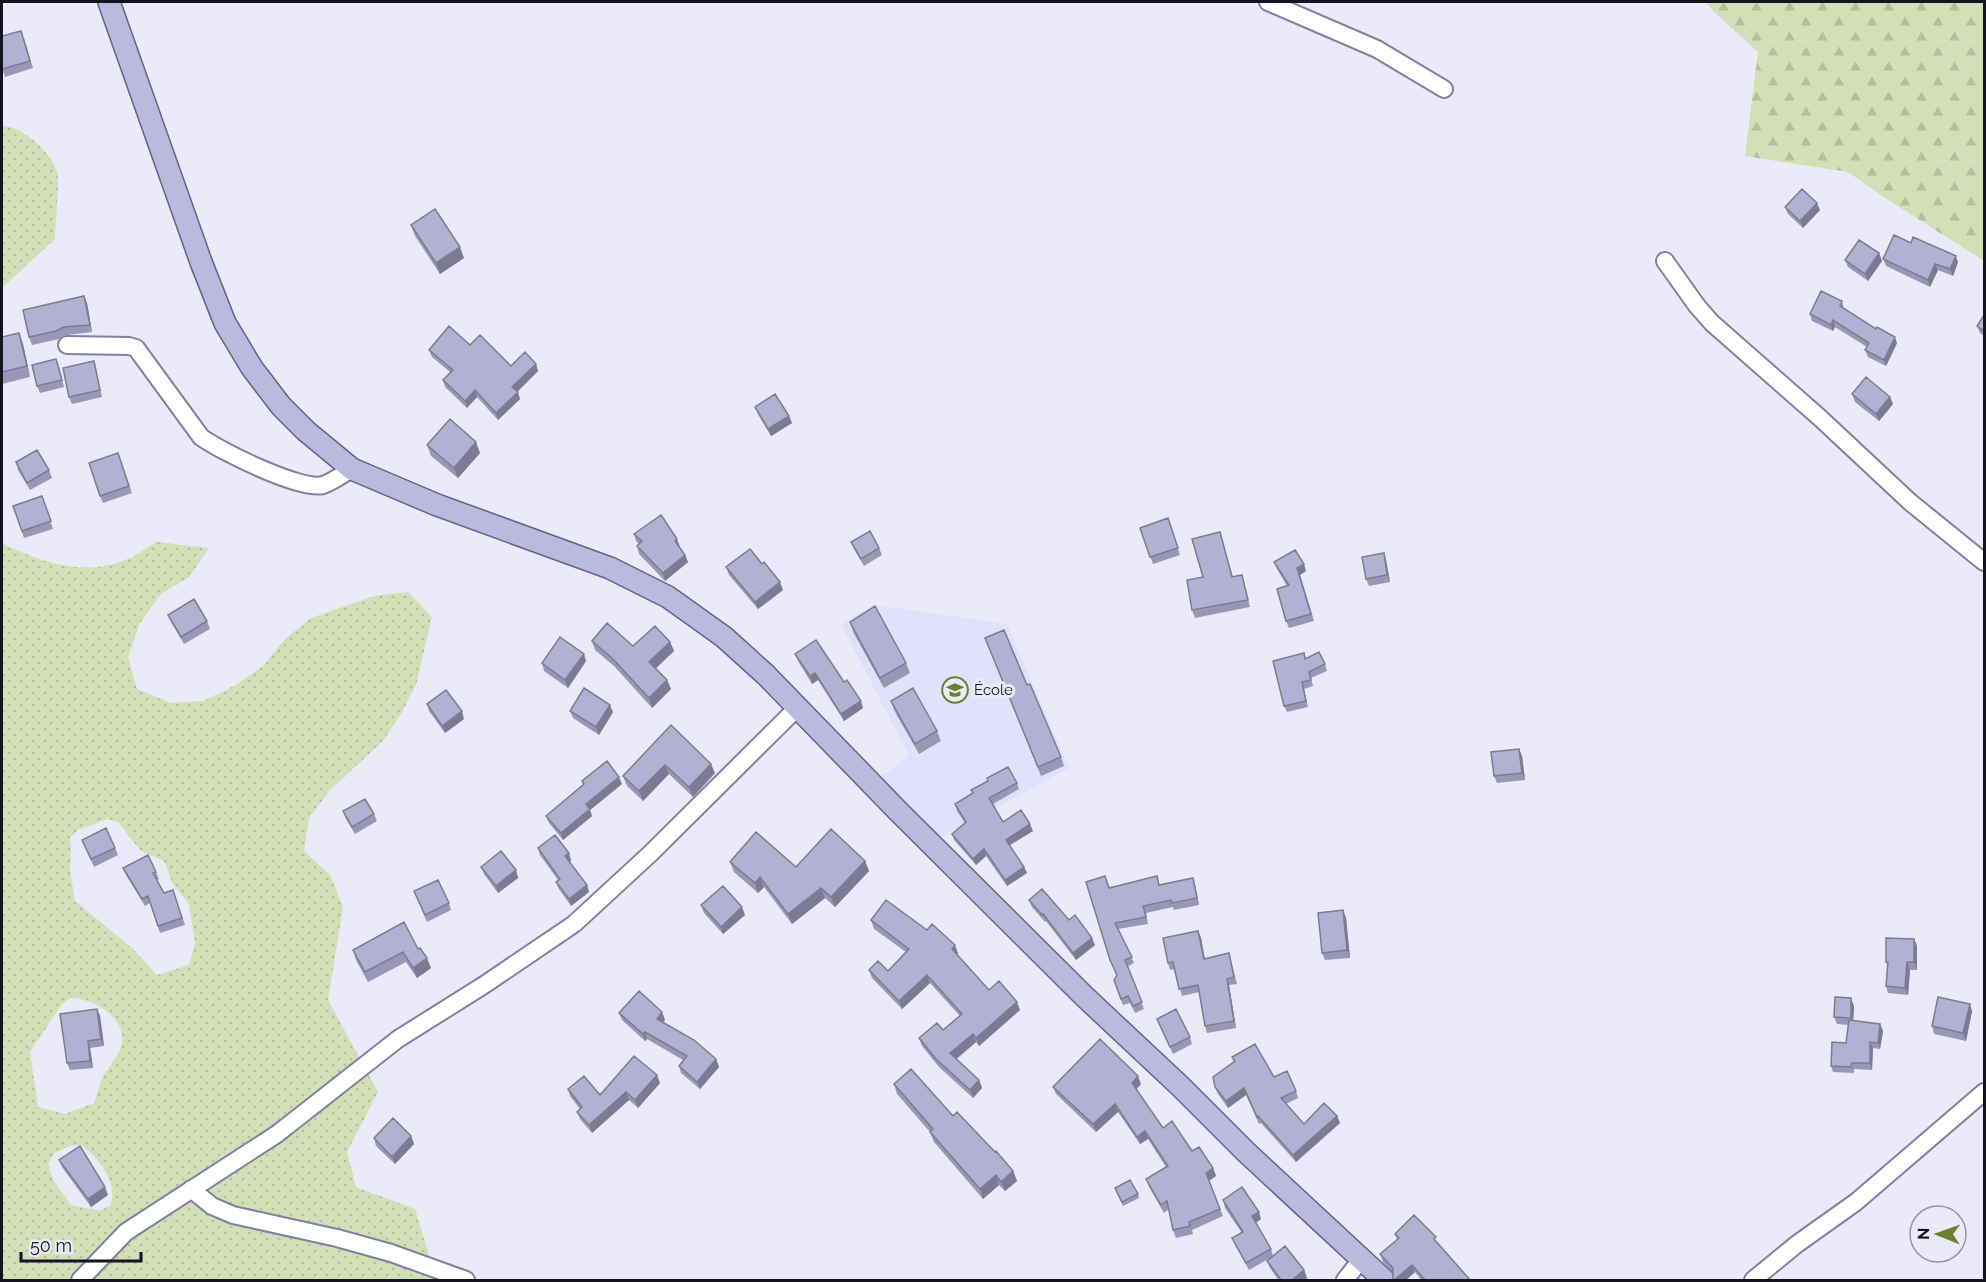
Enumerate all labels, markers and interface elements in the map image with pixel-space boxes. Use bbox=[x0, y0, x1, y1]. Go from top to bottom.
school or university icon: École bbox=[940, 675, 970, 705]
place label: École bbox=[974, 681, 1013, 699]
north arrow bbox=[1908, 1204, 1968, 1264]
scale bar bbox=[21, 1225, 141, 1263]
text: N bbox=[1914, 1227, 1933, 1240]
text: 50 m bbox=[30, 1235, 72, 1256]

